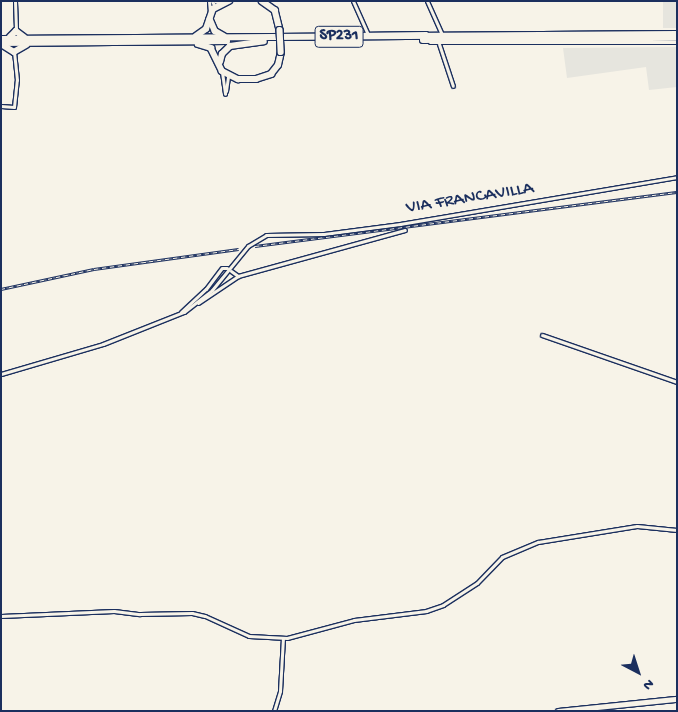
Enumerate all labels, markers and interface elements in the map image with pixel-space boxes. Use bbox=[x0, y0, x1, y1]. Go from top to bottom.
road number: SP231 bbox=[314, 24, 364, 51]
street label: VIA FRANCAVILLA bbox=[405, 178, 535, 220]
north arrow bbox=[613, 647, 663, 697]
text: N bbox=[639, 674, 657, 693]

